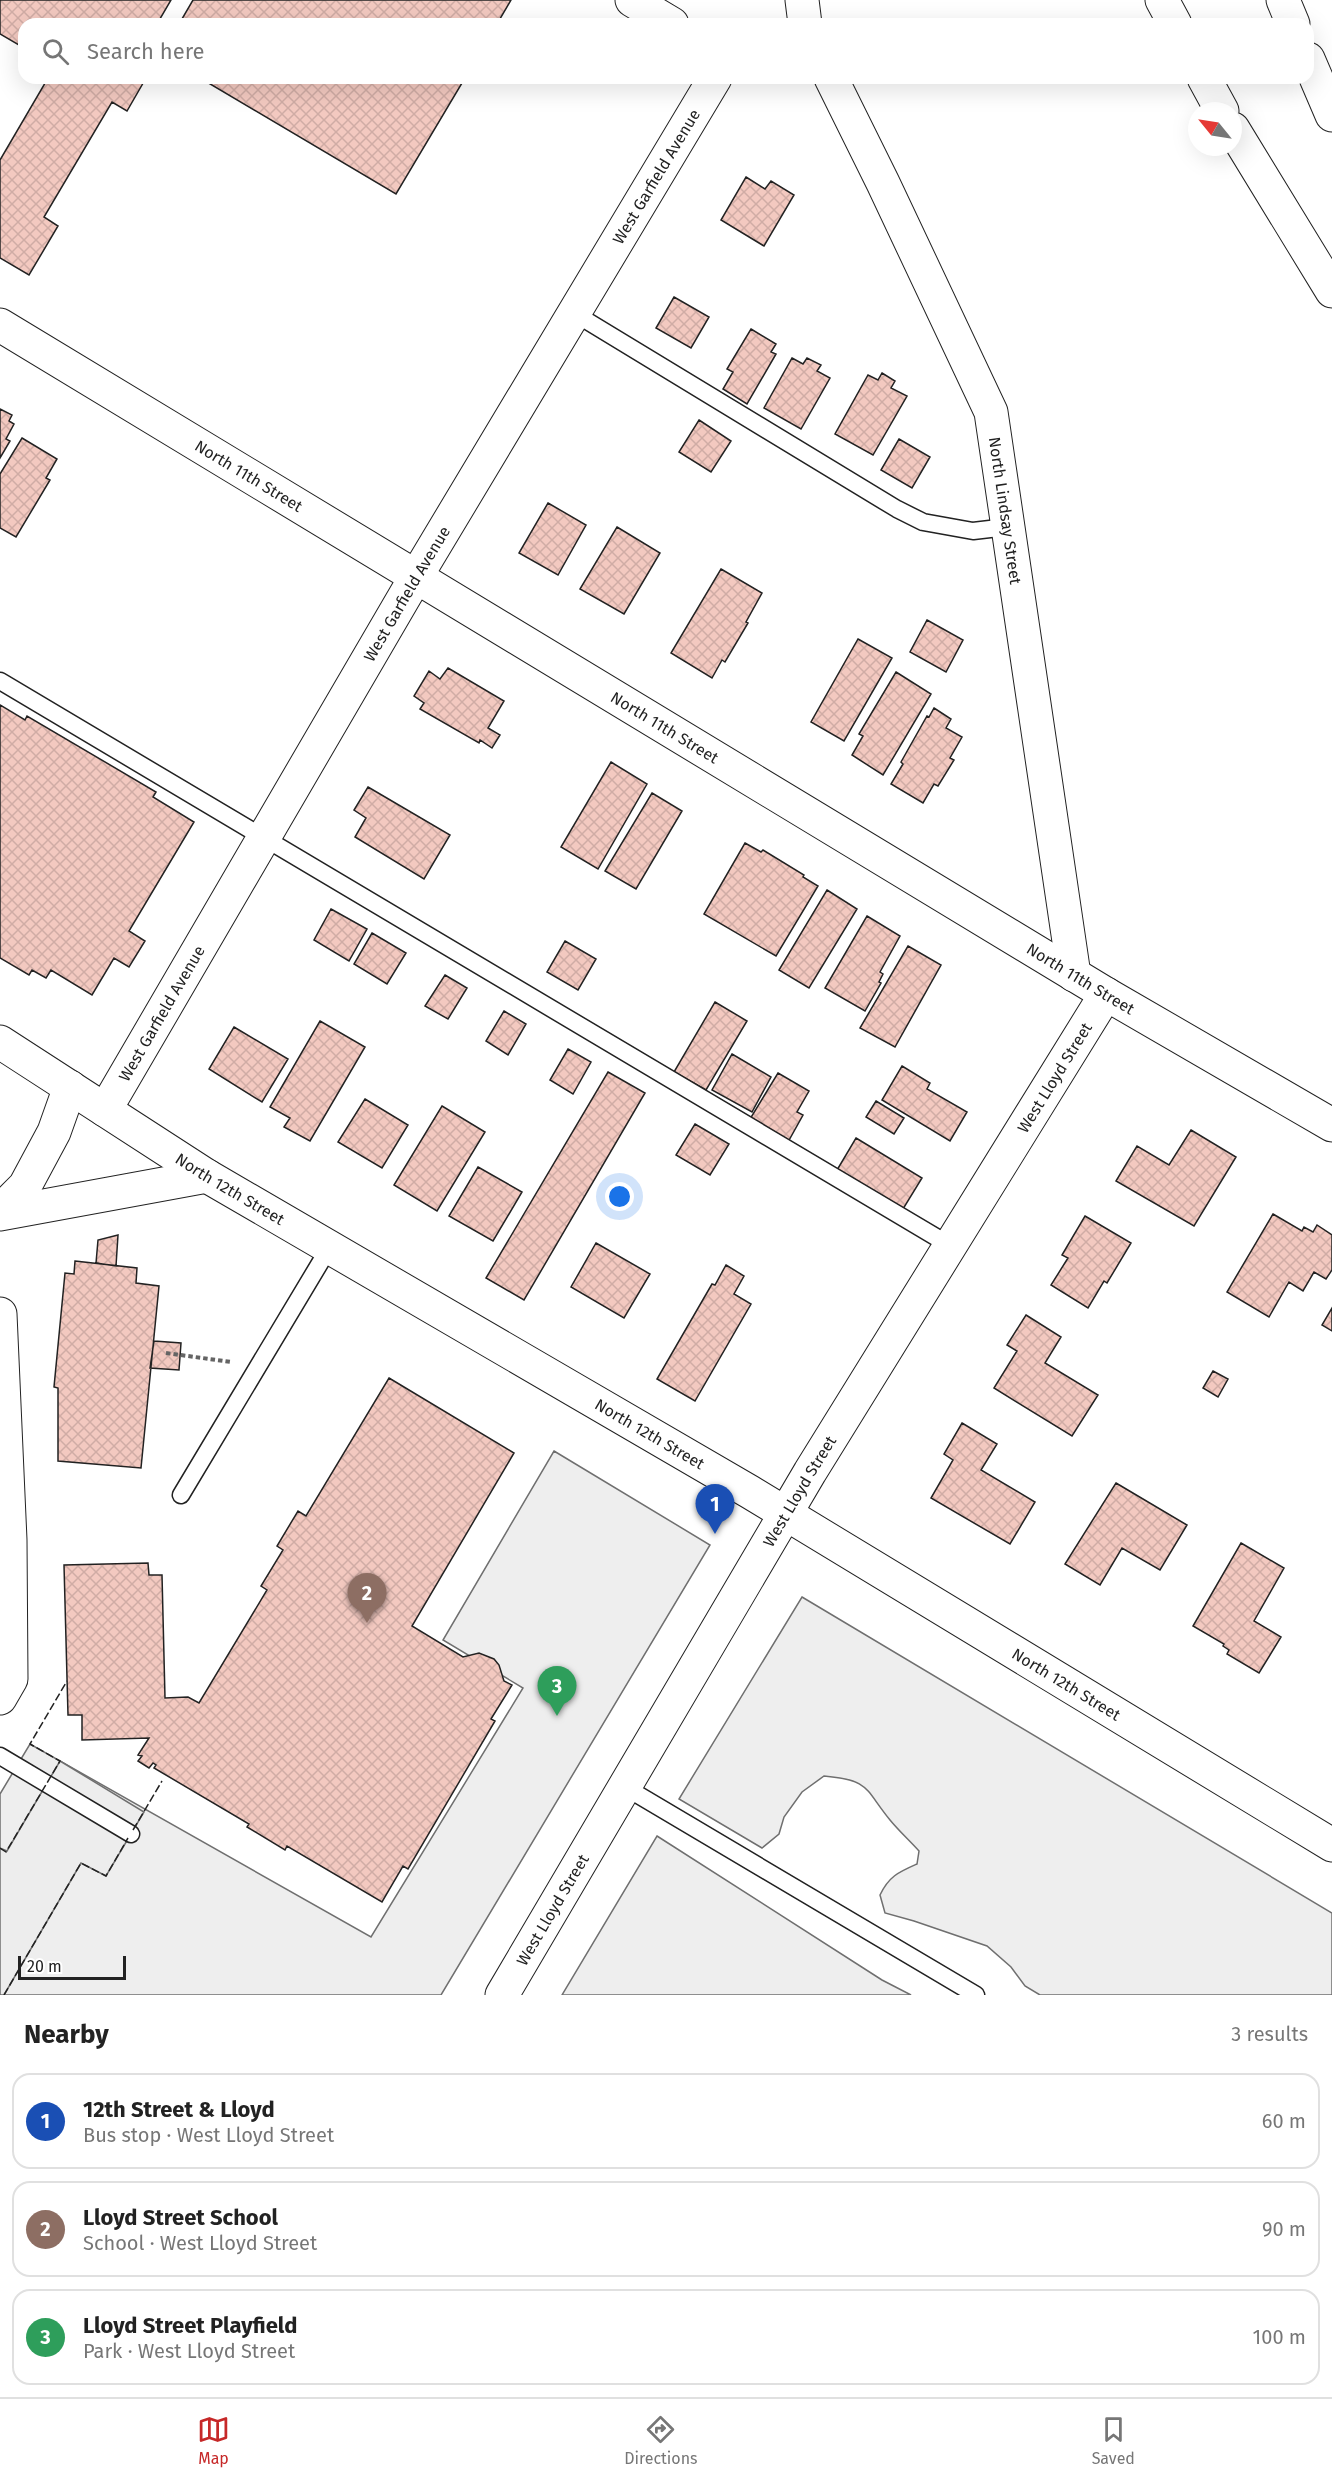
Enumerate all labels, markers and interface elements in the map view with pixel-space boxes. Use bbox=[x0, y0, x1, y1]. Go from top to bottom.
search box bbox=[18, 18, 1314, 84]
icon: search bbox=[39, 35, 72, 68]
text: Search here bbox=[87, 38, 205, 65]
north arrow bbox=[1188, 102, 1242, 156]
street label: West Garfield Avenue bbox=[609, 106, 704, 248]
street label: North 11th Street bbox=[191, 436, 306, 516]
street label: North Lindsay Street bbox=[985, 436, 1025, 586]
street label: West Garfield Avenue bbox=[360, 523, 454, 665]
street label: North 11th Street bbox=[607, 688, 722, 768]
street label: North 11th Street bbox=[1023, 939, 1138, 1019]
street label: West Garfield Avenue bbox=[115, 942, 209, 1085]
street label: West Lloyd Street bbox=[1013, 1019, 1096, 1136]
street label: North 12th Street bbox=[172, 1149, 288, 1229]
your location bbox=[605, 1182, 634, 1211]
street label: North 12th Street bbox=[591, 1395, 708, 1474]
street label: West Lloyd Street bbox=[759, 1432, 840, 1550]
pin: 1 bbox=[696, 1484, 734, 1534]
pin: 2 bbox=[348, 1574, 386, 1623]
street label: North 12th Street bbox=[1008, 1644, 1124, 1725]
pin: 3 bbox=[538, 1666, 576, 1716]
street label: West Lloyd Street bbox=[512, 1851, 593, 1969]
scale bar bbox=[18, 1953, 126, 1980]
text: 20 m bbox=[27, 1957, 62, 1976]
text: Nearby bbox=[24, 2019, 109, 2050]
text: 3 results bbox=[1231, 2022, 1308, 2046]
text: 12th Street & Lloyd bbox=[83, 2096, 275, 2123]
text: 1 bbox=[41, 2109, 50, 2133]
text: 60 m bbox=[1262, 2109, 1306, 2133]
text: Bus stop · West Lloyd Street bbox=[83, 2123, 334, 2147]
text: Lloyd Street School bbox=[83, 2204, 278, 2231]
text: 2 bbox=[40, 2217, 51, 2241]
text: 90 m bbox=[1262, 2217, 1306, 2241]
text: School · West Lloyd Street bbox=[83, 2231, 317, 2255]
text: Lloyd Street Playfield bbox=[83, 2312, 297, 2339]
text: 3 bbox=[40, 2325, 51, 2349]
text: 100 m bbox=[1253, 2325, 1306, 2349]
text: Park · West Lloyd Street bbox=[83, 2339, 295, 2363]
tab: Map bbox=[197, 2413, 230, 2468]
tab: Directions bbox=[624, 2413, 698, 2468]
tab: Saved bbox=[1092, 2413, 1135, 2468]

